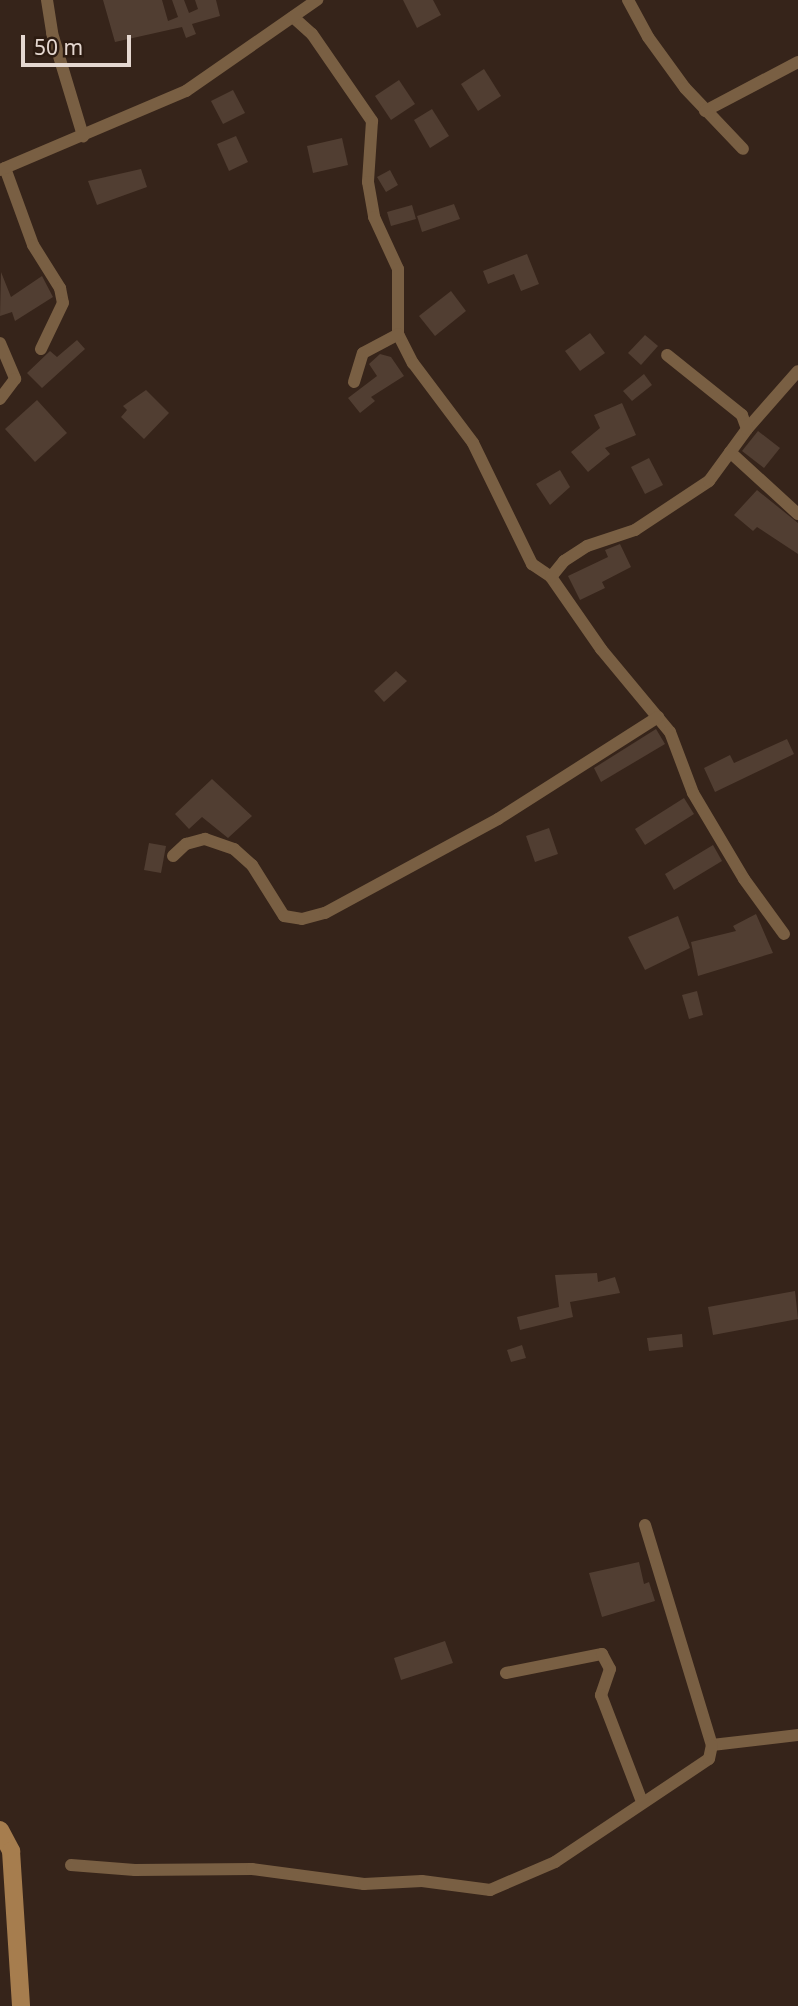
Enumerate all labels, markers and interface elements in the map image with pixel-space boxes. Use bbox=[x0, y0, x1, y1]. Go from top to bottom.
scale bar bbox=[24, 21, 135, 65]
text: 50 m bbox=[34, 33, 83, 61]

